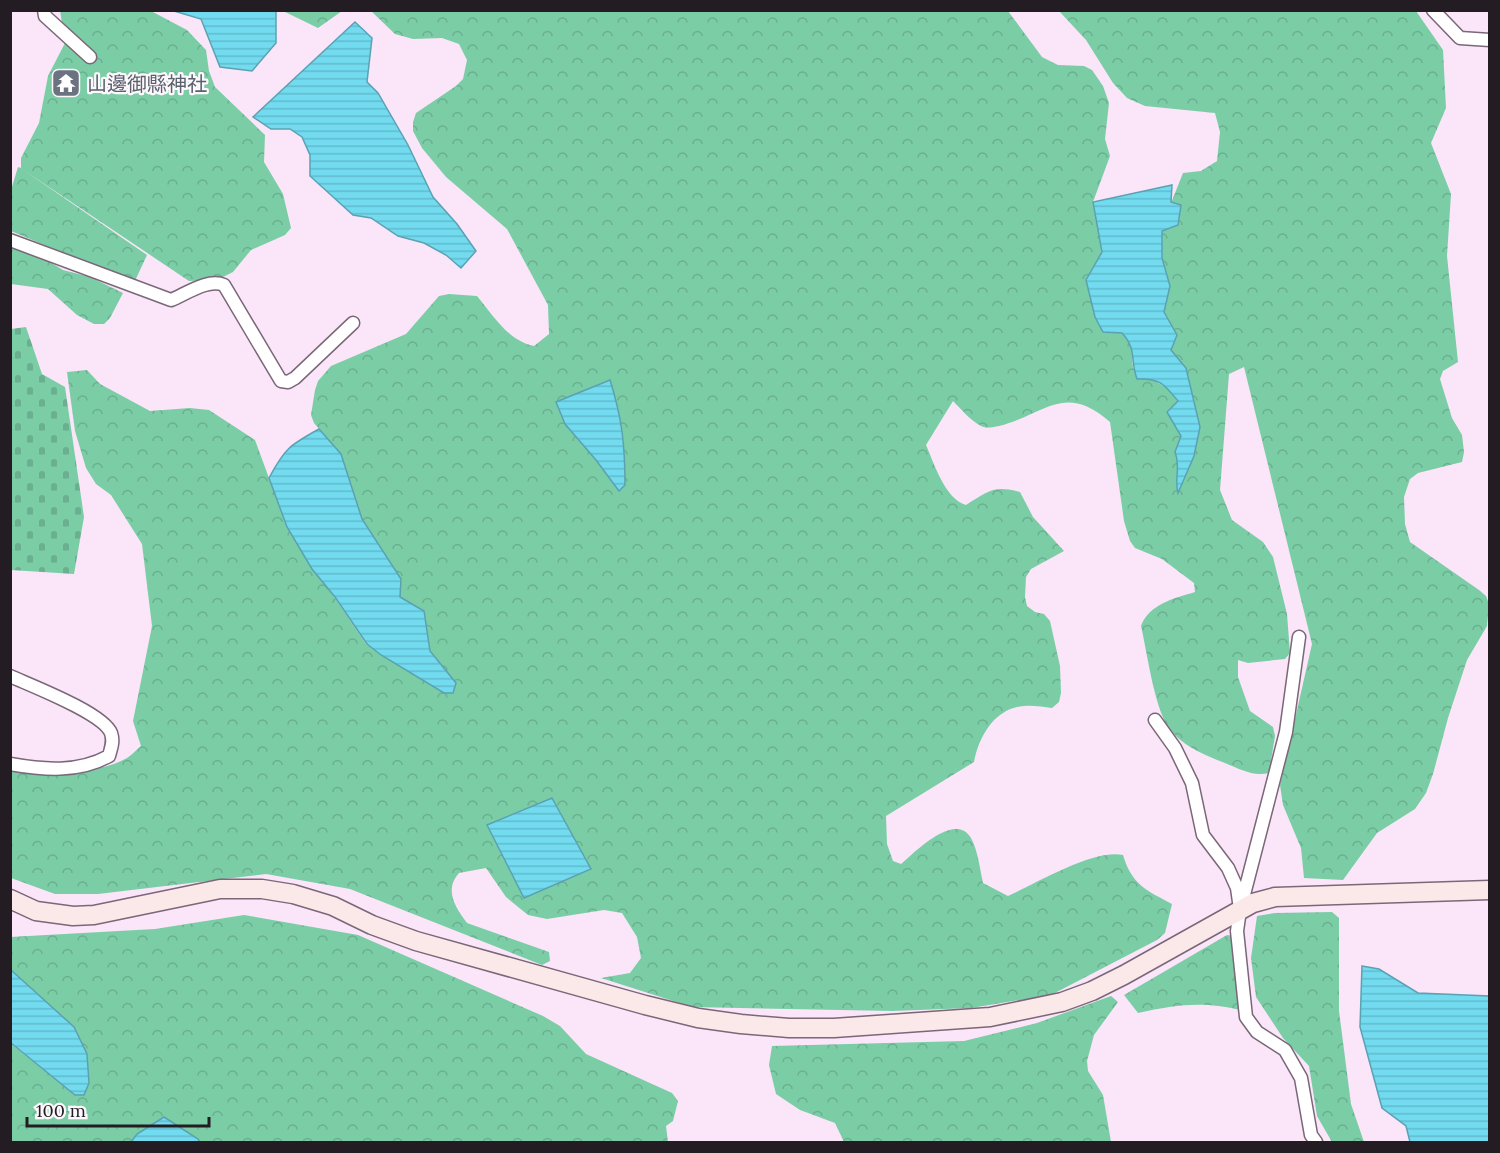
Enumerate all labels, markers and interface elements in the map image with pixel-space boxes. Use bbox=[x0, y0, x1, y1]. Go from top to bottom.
temple icon: 山邊御縣神社 bbox=[50, 67, 82, 99]
place label: 山邊御縣神社 bbox=[87, 71, 207, 96]
scale bar bbox=[27, 1090, 208, 1128]
text: 100 m bbox=[36, 1099, 86, 1122]

